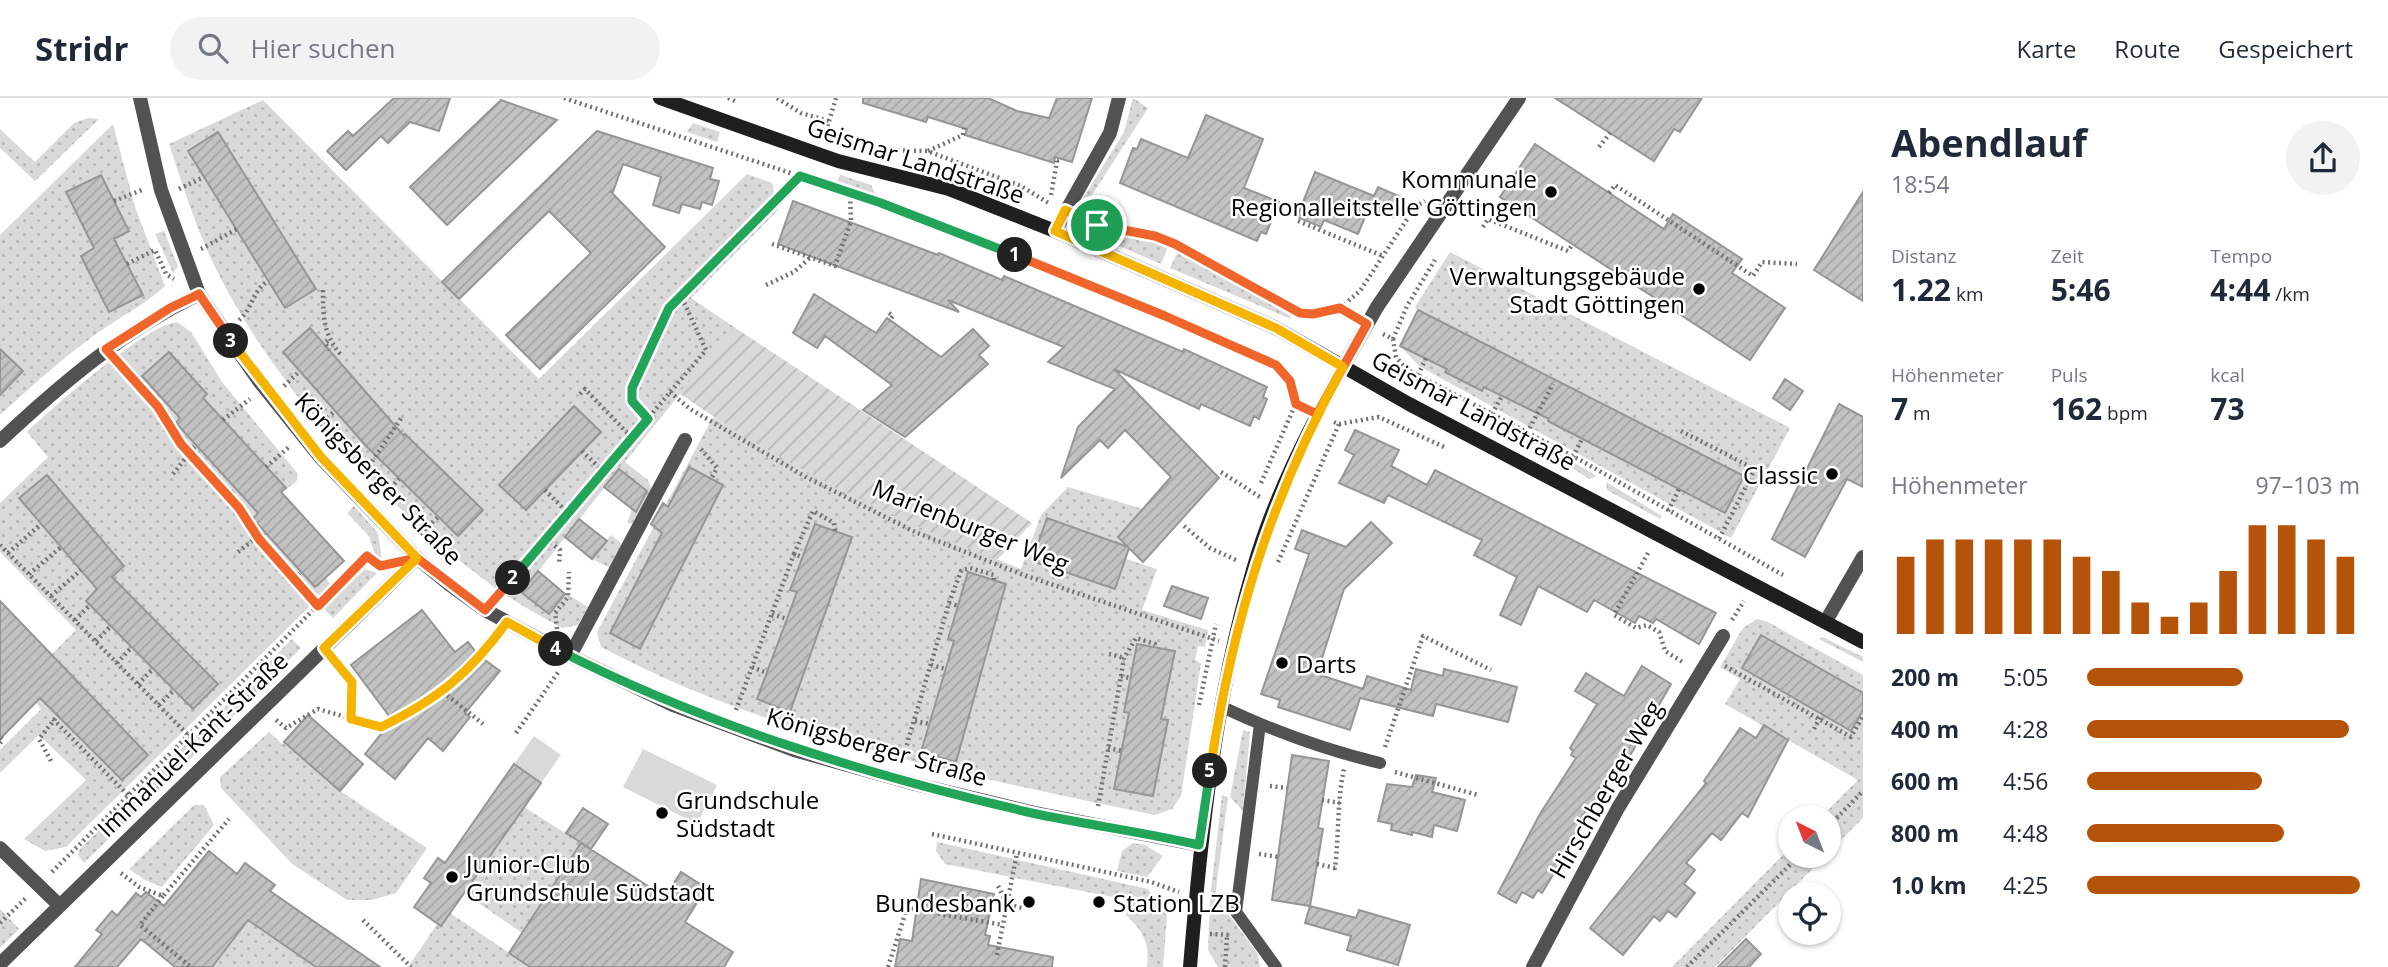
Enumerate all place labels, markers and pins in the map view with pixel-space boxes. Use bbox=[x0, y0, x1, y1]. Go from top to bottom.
place label: Kommunale Regionalleitstelle Göttingen bbox=[1231, 162, 1537, 223]
marker: Kommunale Regionalleitstelle Göttingen bbox=[1543, 184, 1559, 200]
pin bbox=[1067, 195, 1127, 255]
pin: 1 bbox=[998, 238, 1032, 272]
place label: Verwaltungsgebäude Stadt Göttingen bbox=[1450, 259, 1685, 320]
marker: Verwaltungsgebäude Stadt Göttingen bbox=[1691, 281, 1707, 297]
pin: 3 bbox=[214, 324, 248, 358]
place label: Classic bbox=[1743, 458, 1818, 491]
marker: Classic bbox=[1824, 466, 1840, 482]
pin: 2 bbox=[496, 560, 530, 596]
pin: 4 bbox=[538, 632, 574, 666]
place label: Darts bbox=[1296, 647, 1357, 680]
marker: Darts bbox=[1274, 655, 1290, 671]
pin: 5 bbox=[1192, 754, 1228, 788]
place label: Grundschule Südstadt bbox=[676, 783, 819, 844]
marker: Grundschule Südstadt bbox=[654, 805, 670, 821]
place label: Junior-Club Grundschule Südstadt bbox=[464, 847, 715, 908]
marker: Junior-Club Grundschule Südstadt bbox=[444, 869, 460, 885]
place label: Bundesbank bbox=[875, 886, 1015, 919]
place label: Station LZB bbox=[1113, 886, 1240, 919]
marker: Bundesbank bbox=[1021, 894, 1037, 910]
marker: Station LZB bbox=[1091, 894, 1107, 910]

